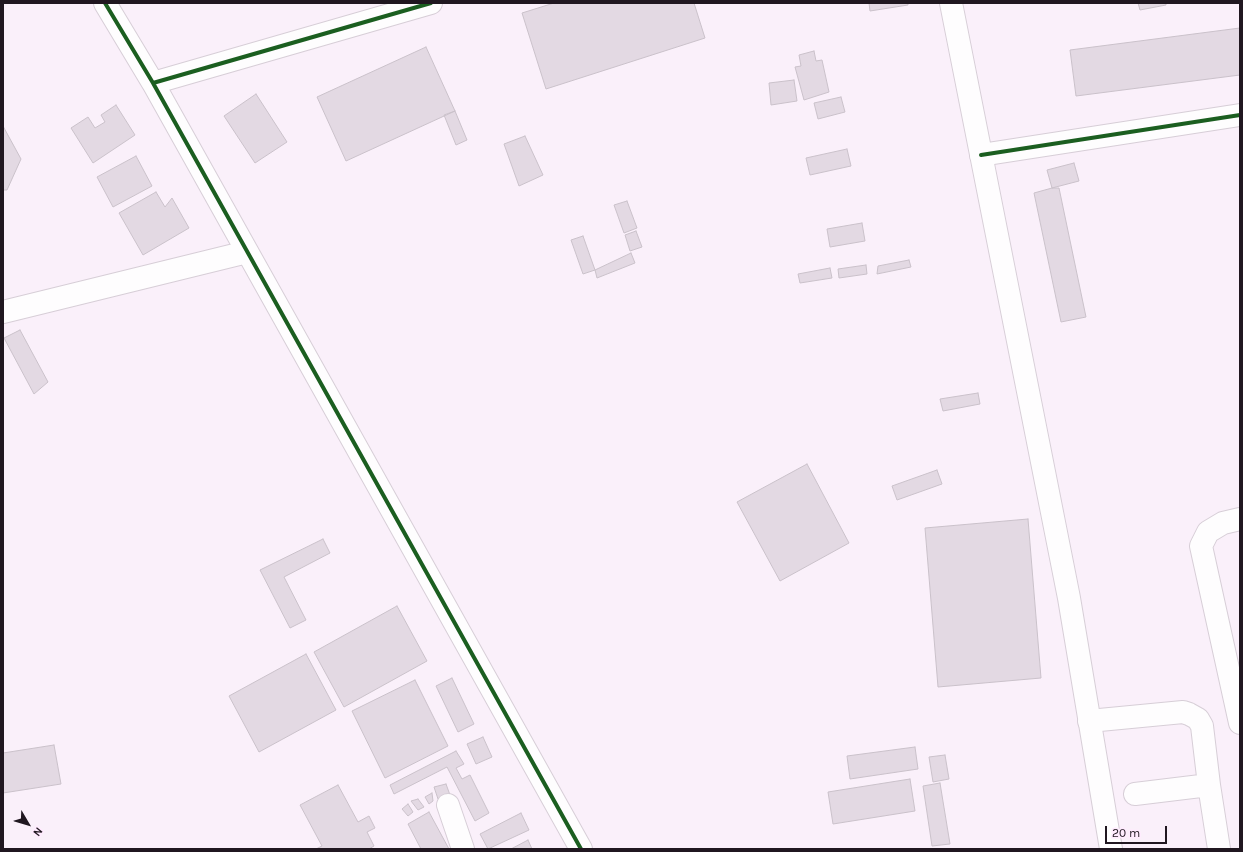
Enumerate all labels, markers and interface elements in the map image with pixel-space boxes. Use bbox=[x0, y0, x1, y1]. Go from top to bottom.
north arrow bbox=[8, 804, 48, 844]
scale bar bbox=[1107, 818, 1169, 844]
text: N bbox=[30, 825, 45, 839]
text: 20 m bbox=[1112, 826, 1140, 840]

